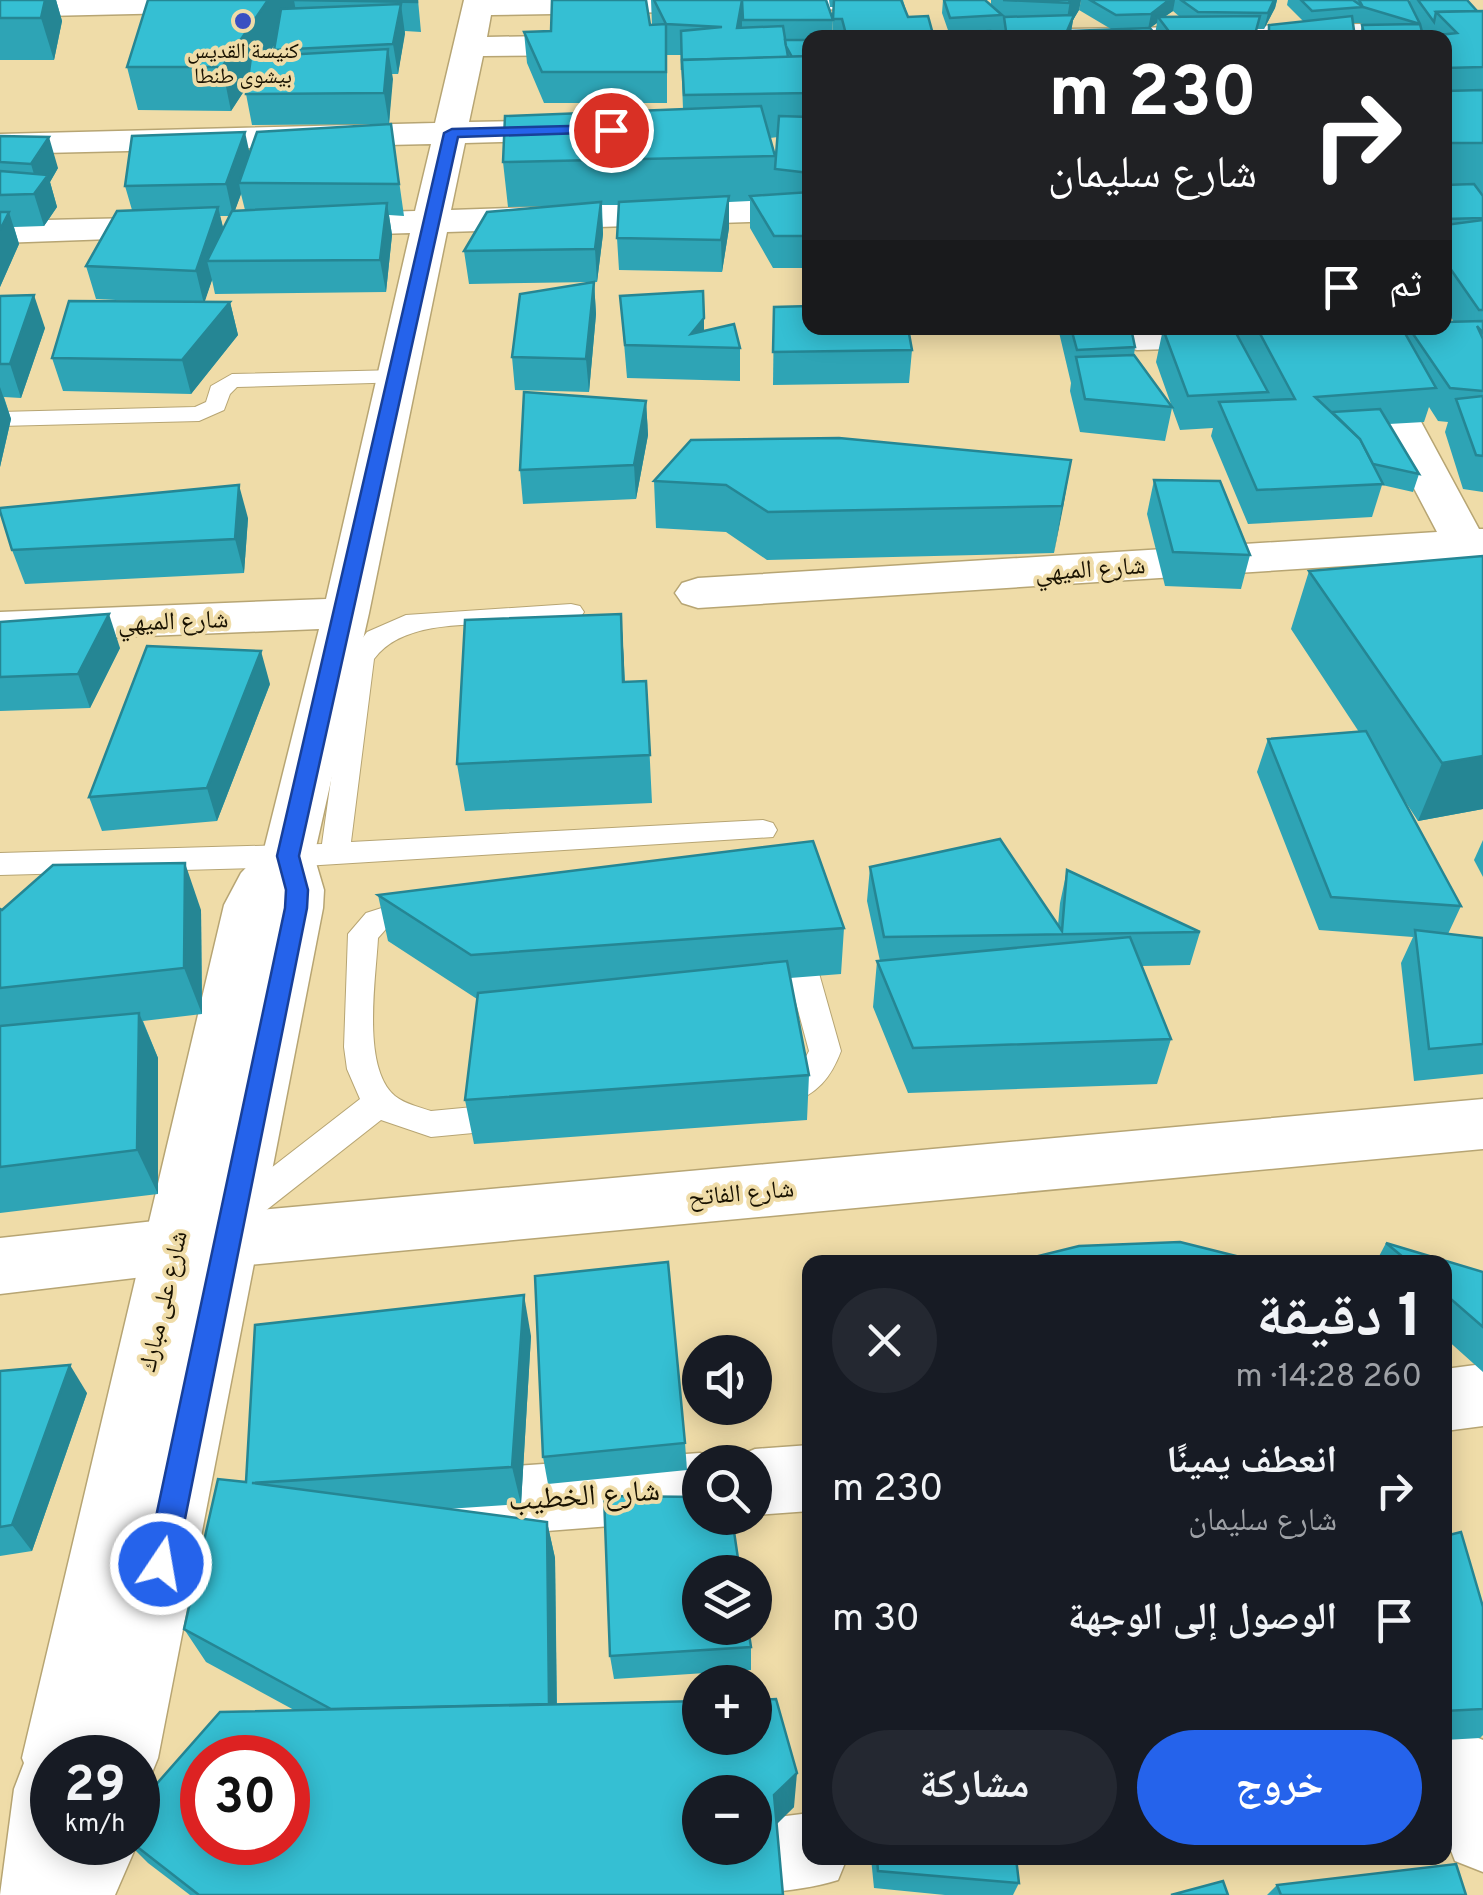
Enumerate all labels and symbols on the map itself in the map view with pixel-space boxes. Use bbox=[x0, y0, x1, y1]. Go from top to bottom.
marker: كنيسة القديس بيشوى طنطا bbox=[232, 10, 254, 32]
place label: كنيسة القديس بيشوى طنطا bbox=[187, 39, 299, 91]
pin bbox=[569, 88, 654, 173]
street label: شارع الميهي bbox=[1034, 551, 1147, 592]
street label: شارع الميهي bbox=[117, 605, 229, 642]
street label: شارع الفاتح bbox=[687, 1174, 795, 1216]
street label: شارع على مبارك bbox=[133, 1228, 197, 1375]
street label: شارع الخطيب bbox=[507, 1474, 661, 1521]
position arrow bbox=[109, 1512, 213, 1616]
speed limit sign: 30 bbox=[180, 1735, 310, 1865]

